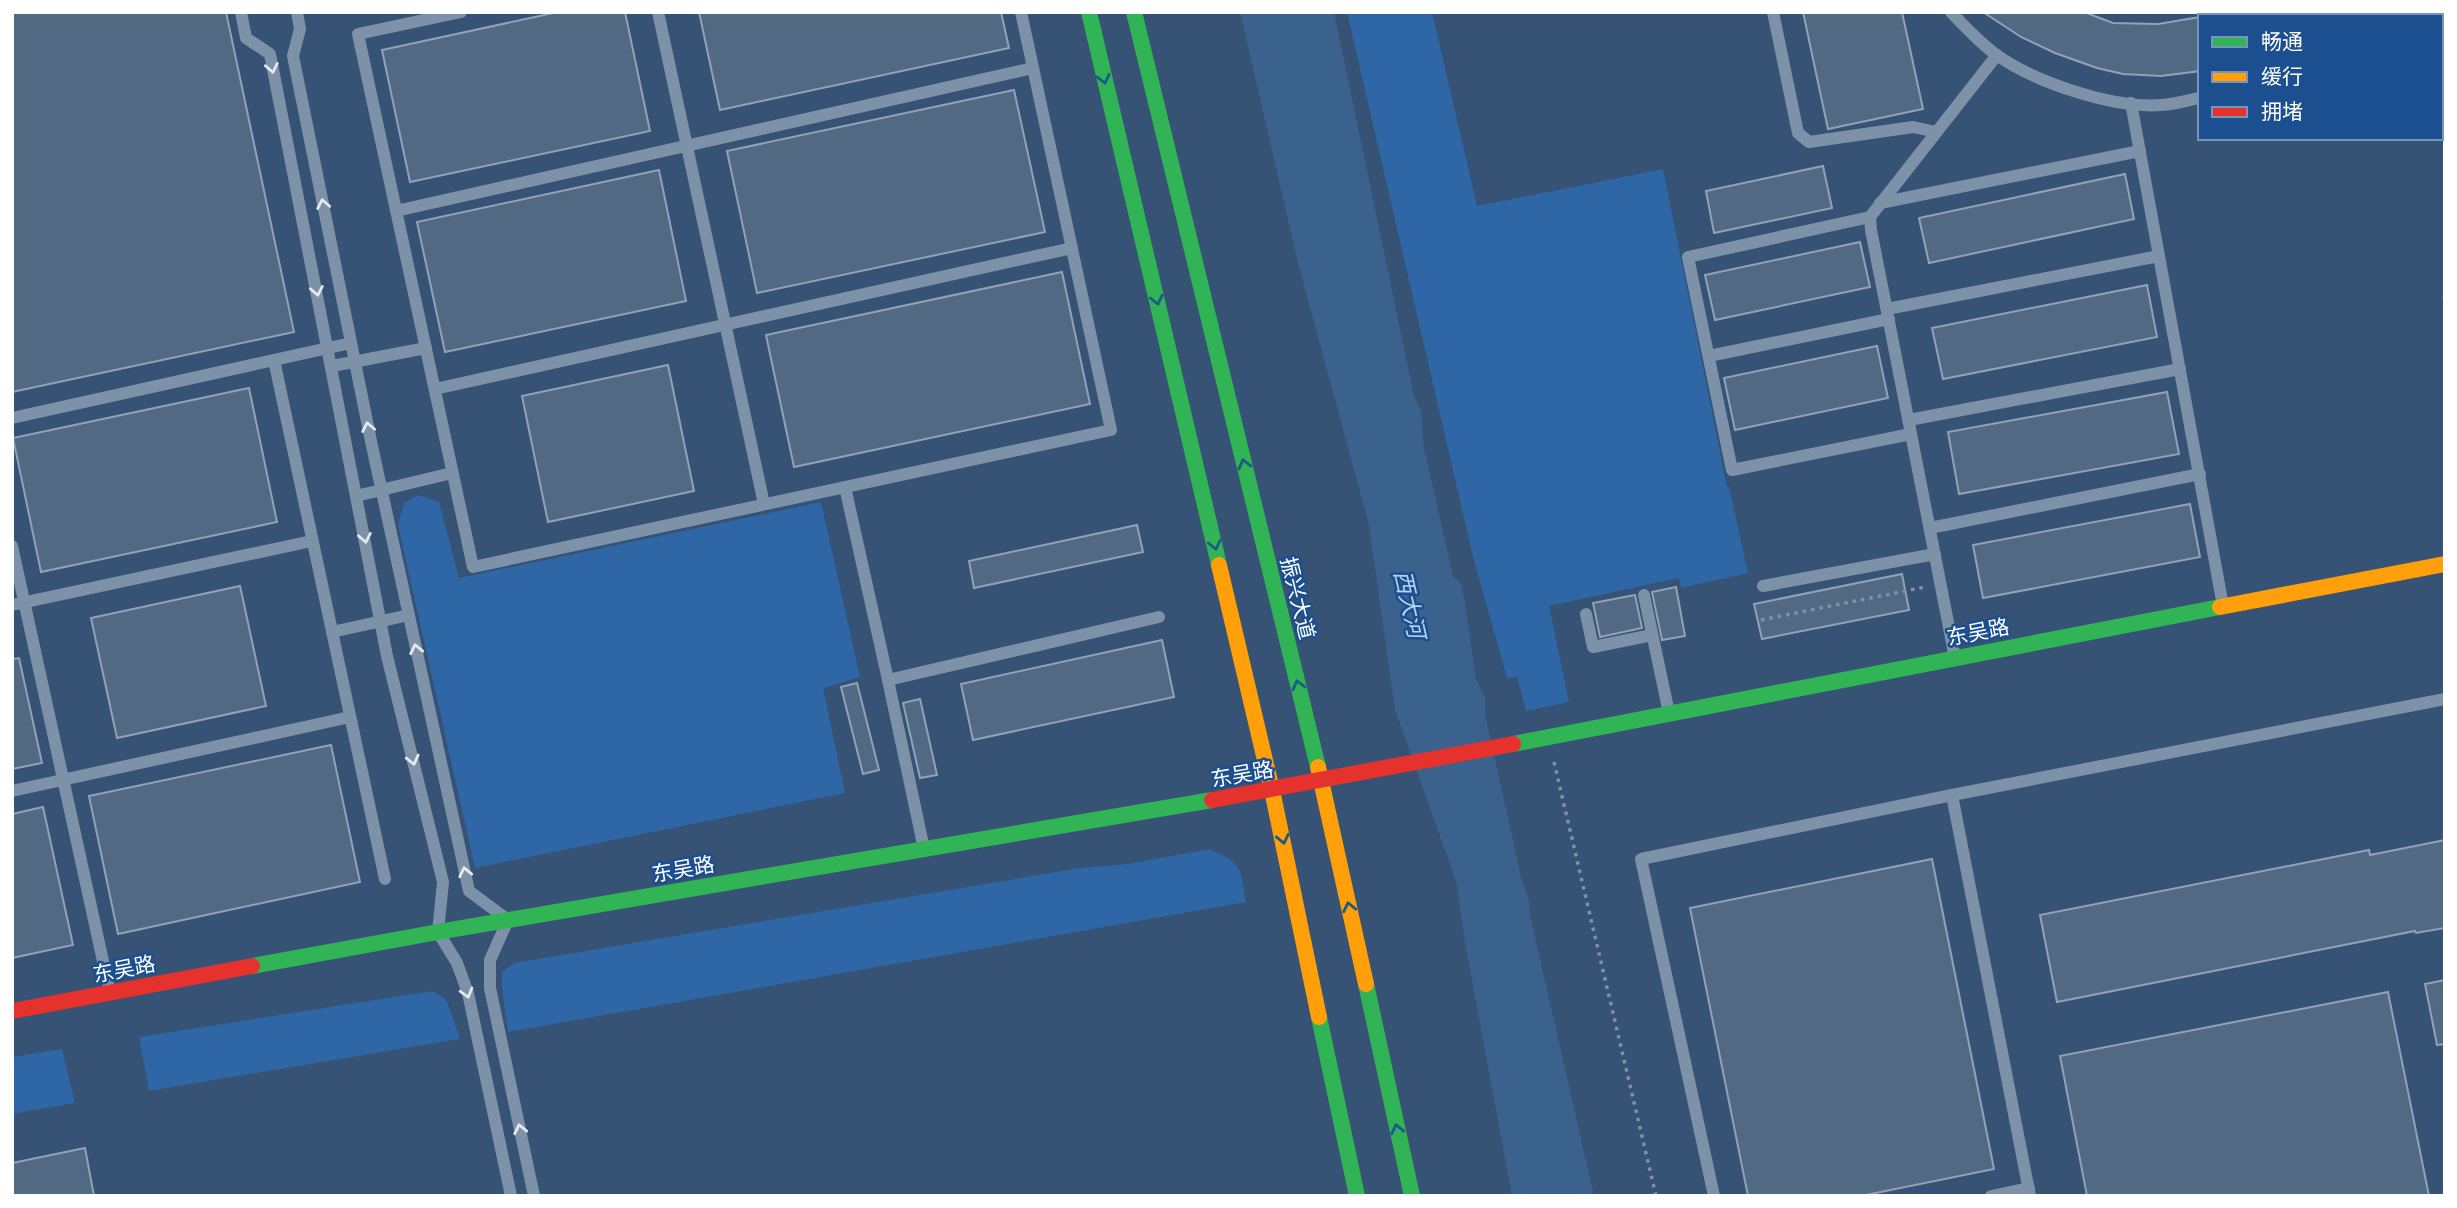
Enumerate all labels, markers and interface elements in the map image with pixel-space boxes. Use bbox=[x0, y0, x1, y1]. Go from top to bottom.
legend bbox=[2198, 14, 2443, 140]
text: 畅通 bbox=[2261, 29, 2303, 54]
one-way arrow bbox=[264, 62, 279, 74]
text: 缓行 bbox=[2261, 64, 2303, 89]
one-way arrow bbox=[1096, 73, 1110, 85]
text: 拥堵 bbox=[2261, 99, 2303, 124]
one-way arrow bbox=[316, 198, 331, 210]
one-way arrow bbox=[308, 285, 323, 297]
one-way arrow bbox=[1148, 294, 1163, 306]
one-way arrow bbox=[361, 421, 376, 433]
one-way arrow bbox=[1238, 458, 1252, 470]
one-way arrow bbox=[356, 532, 371, 544]
one-way arrow bbox=[1206, 539, 1221, 551]
street label: 振兴大道 bbox=[1276, 554, 1320, 642]
water label: 西大河 bbox=[1389, 567, 1432, 645]
street label: 东吴路 bbox=[1945, 614, 2011, 650]
one-way arrow bbox=[410, 643, 425, 655]
one-way arrow bbox=[1292, 679, 1306, 691]
one-way arrow bbox=[405, 754, 419, 766]
street label: 东吴路 bbox=[1209, 756, 1275, 792]
one-way arrow bbox=[1274, 833, 1289, 845]
street label: 东吴路 bbox=[650, 851, 716, 887]
one-way arrow bbox=[459, 866, 474, 878]
one-way arrow bbox=[1342, 901, 1357, 913]
street label: 东吴路 bbox=[91, 951, 157, 987]
one-way arrow bbox=[458, 987, 473, 999]
one-way arrow bbox=[513, 1123, 528, 1135]
one-way arrow bbox=[1391, 1123, 1406, 1135]

